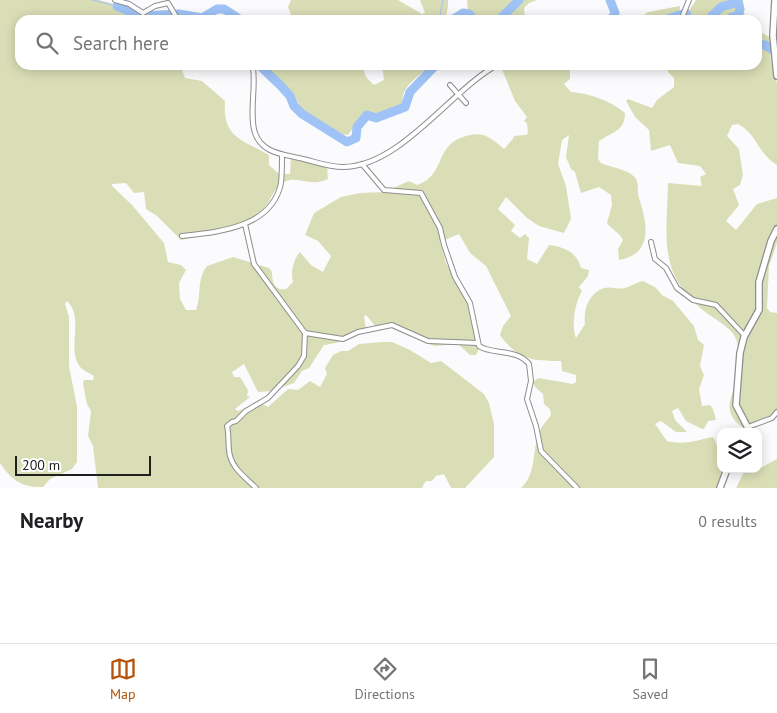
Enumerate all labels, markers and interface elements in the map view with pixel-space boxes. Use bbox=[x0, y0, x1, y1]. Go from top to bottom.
search box bbox=[15, 15, 762, 70]
icon: search bbox=[33, 29, 61, 57]
text: Search here bbox=[73, 31, 169, 55]
map controls bbox=[717, 428, 762, 473]
button: layers bbox=[717, 428, 762, 473]
scale bar bbox=[15, 453, 151, 476]
text: 200 m bbox=[22, 456, 60, 474]
text: Nearby bbox=[20, 507, 83, 534]
text: 0 results bbox=[698, 511, 757, 531]
tab: Map bbox=[109, 655, 137, 703]
tab: Directions bbox=[354, 655, 415, 703]
tab: Saved bbox=[633, 655, 668, 703]

